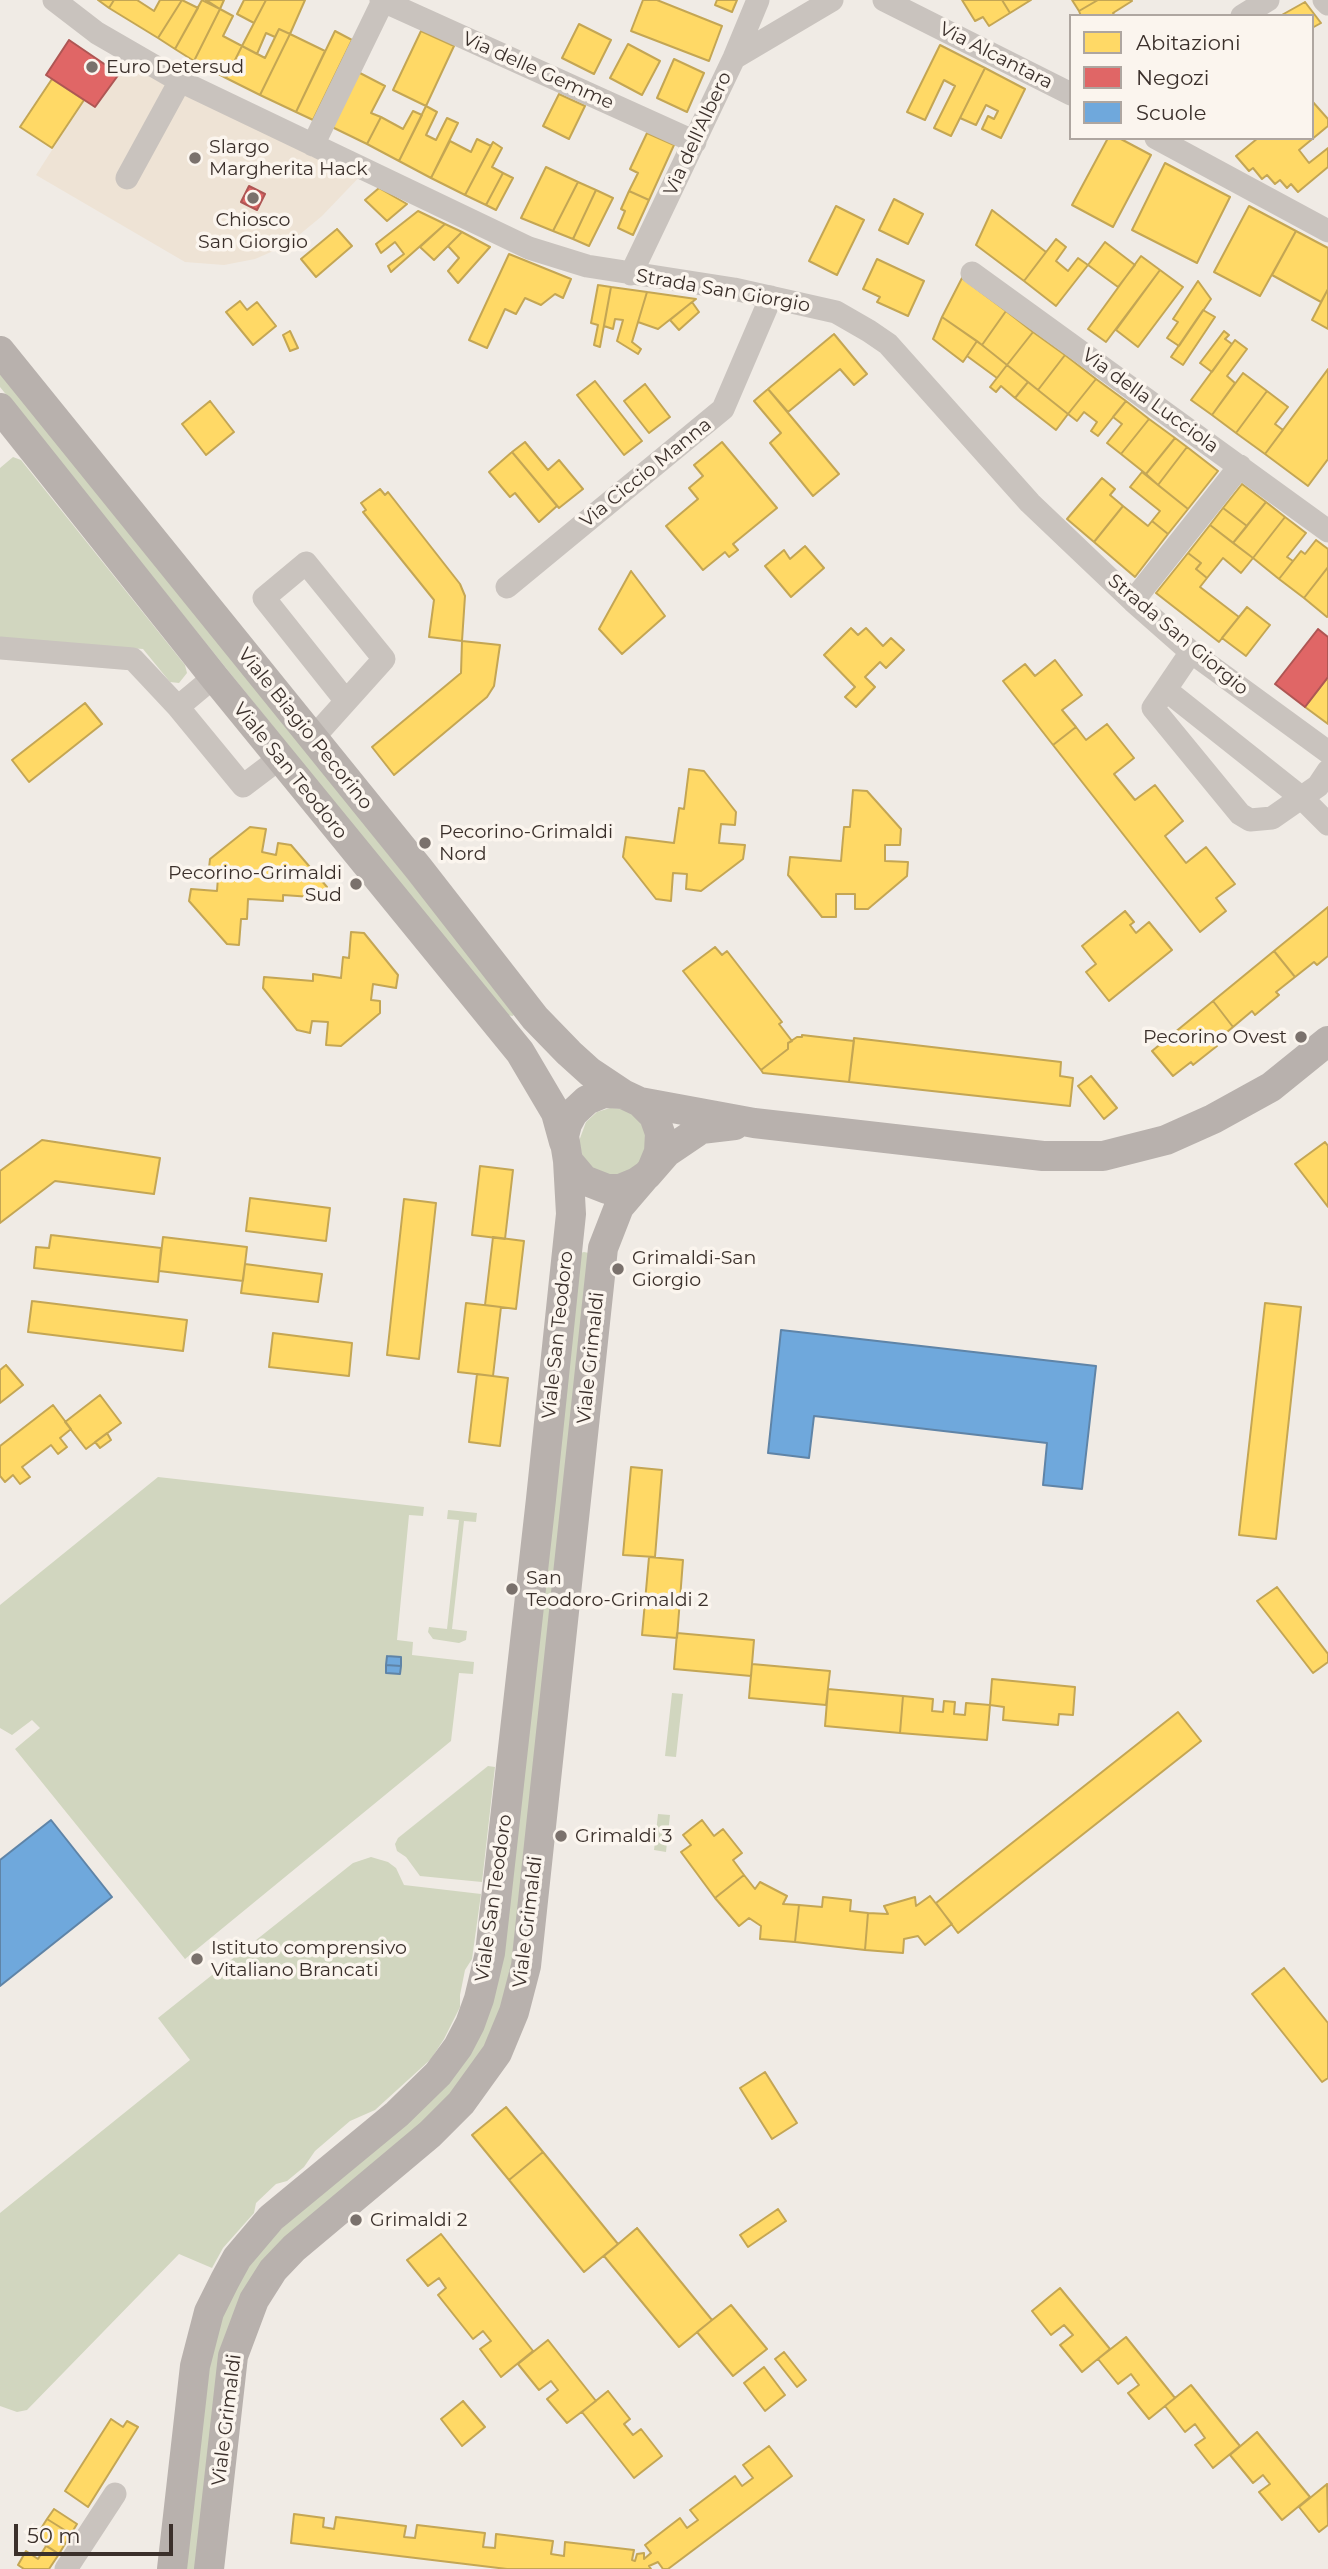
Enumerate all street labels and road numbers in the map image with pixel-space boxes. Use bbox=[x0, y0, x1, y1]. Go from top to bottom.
street label: Via Alcantara bbox=[935, 18, 1057, 94]
street label: Via delle Gemme bbox=[459, 27, 617, 115]
street label: Via dell'Albero bbox=[659, 68, 737, 200]
street label: Strada San Giorgio bbox=[634, 264, 812, 318]
street label: Via della Lucciola bbox=[1077, 344, 1223, 458]
street label: Via Ciccio Manna bbox=[576, 413, 716, 533]
street label: Strada San Giorgio bbox=[1103, 570, 1253, 700]
street label: Viale Biagio Pecorino bbox=[233, 644, 377, 814]
street label: Viale San Teodoro bbox=[228, 698, 352, 844]
street label: Viale San Teodoro bbox=[538, 1250, 578, 1420]
street label: Viale Grimaldi bbox=[573, 1291, 609, 1425]
street label: Viale San Teodoro bbox=[471, 1813, 517, 1983]
street label: Viale Grimaldi bbox=[509, 1855, 547, 1989]
street label: Viale Grimaldi bbox=[208, 2353, 246, 2487]

